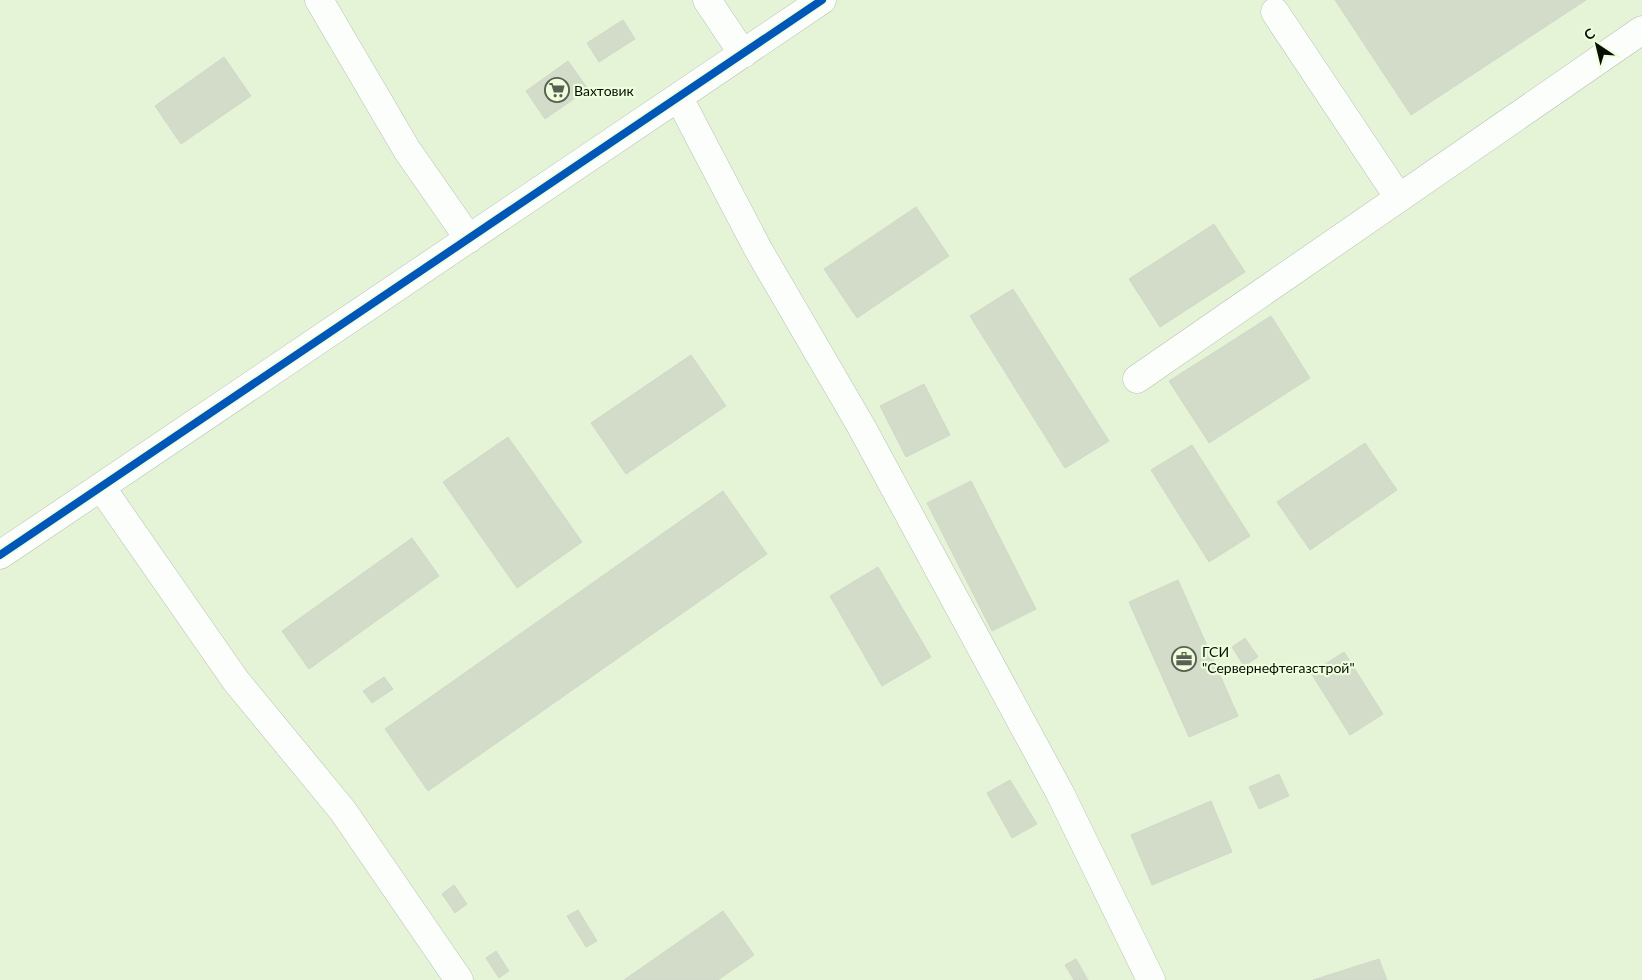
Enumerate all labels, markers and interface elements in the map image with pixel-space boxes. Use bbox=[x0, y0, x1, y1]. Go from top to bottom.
north arrow bbox=[1572, 20, 1622, 70]
text: С bbox=[1581, 24, 1599, 44]
supermarket icon: Вахтовик bbox=[544, 77, 570, 103]
place label: Вахтовик bbox=[574, 82, 635, 99]
place label: ГСИ "Сервернефтегазстрой" bbox=[1202, 643, 1355, 676]
office icon: ГСИ "Сервернефтегазстрой" bbox=[1171, 646, 1197, 672]

